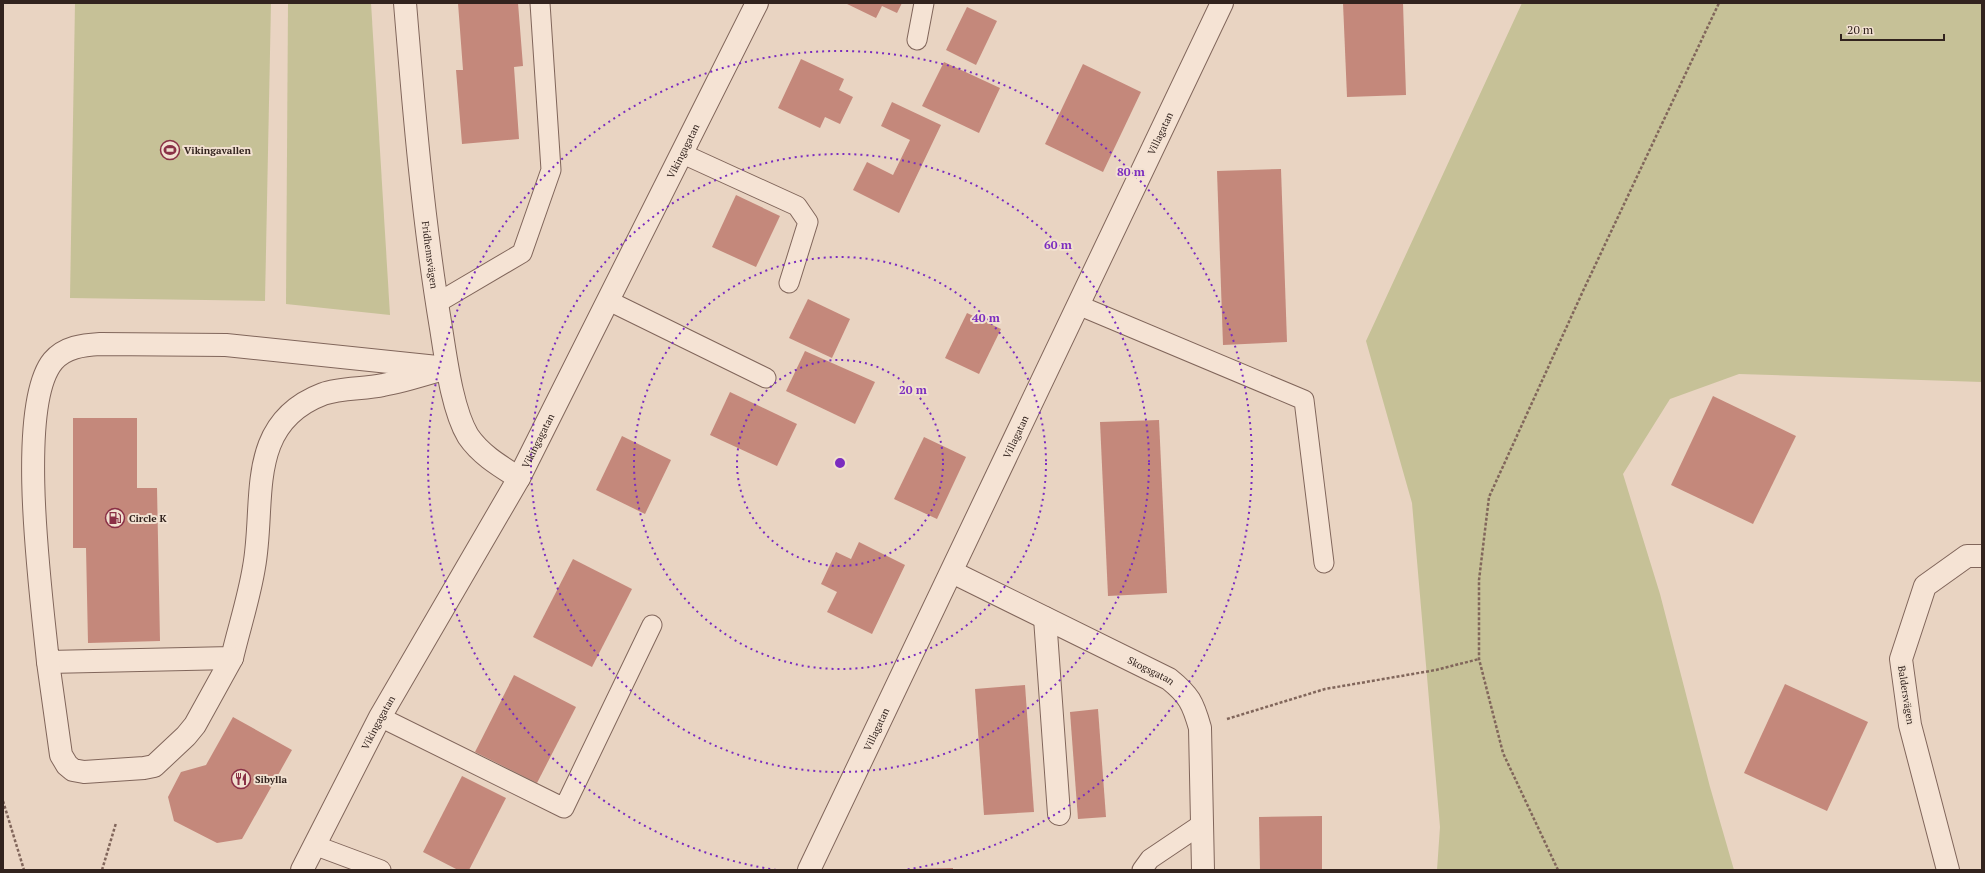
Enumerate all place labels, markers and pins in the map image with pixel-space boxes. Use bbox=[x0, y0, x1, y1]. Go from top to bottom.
sports icon: Vikingavallen bbox=[159, 139, 181, 161]
place label: Vikingavallen bbox=[184, 144, 251, 157]
centre of rings bbox=[833, 456, 847, 470]
fuel station icon: Circle K bbox=[104, 507, 126, 529]
place label: Circle K bbox=[129, 512, 167, 525]
restaurant icon: Sibylla bbox=[230, 768, 252, 790]
place label: Sibylla bbox=[255, 773, 288, 786]

